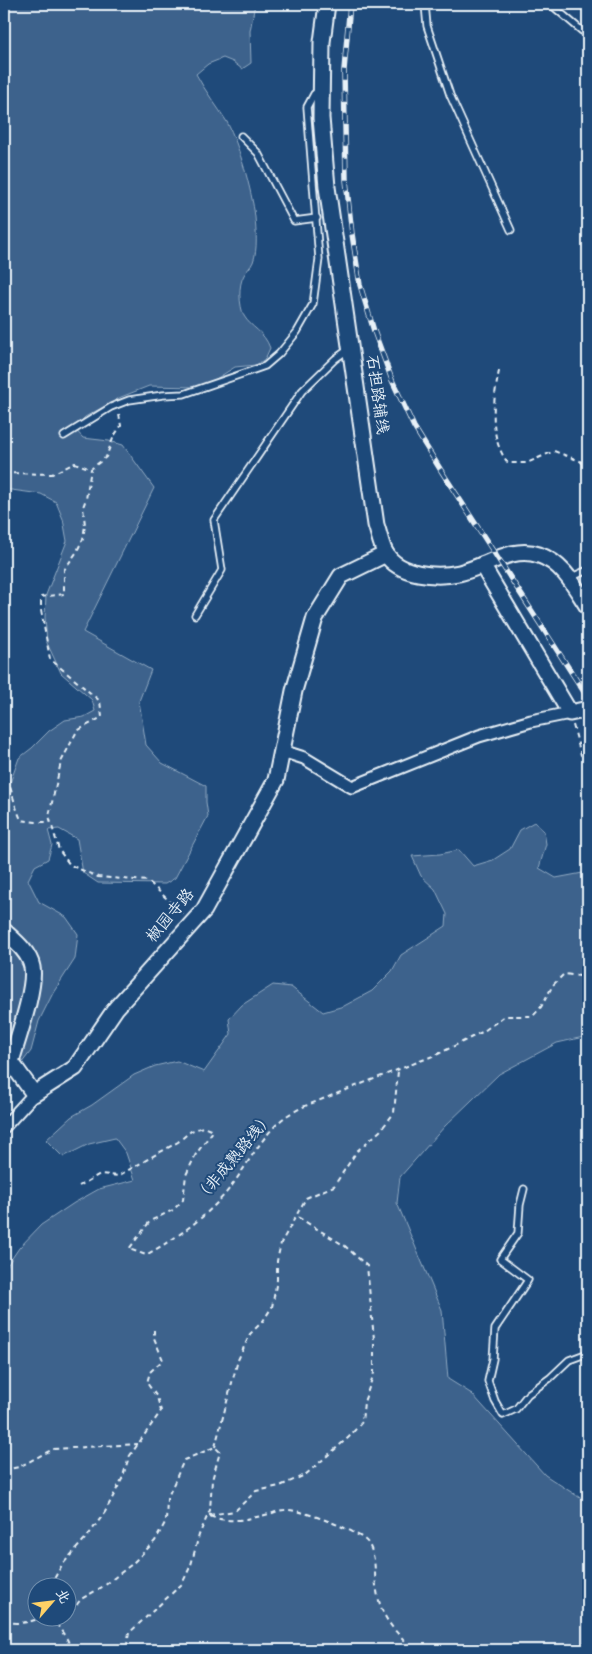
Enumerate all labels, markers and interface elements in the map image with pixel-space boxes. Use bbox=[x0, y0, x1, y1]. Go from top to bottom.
street label: 石担路辅线 bbox=[360, 354, 392, 436]
street label: 椒园寺路 bbox=[143, 885, 200, 948]
street label: （非成熟路线） bbox=[191, 1109, 279, 1208]
north arrow bbox=[28, 1576, 78, 1626]
text: 北 bbox=[50, 1587, 72, 1607]

